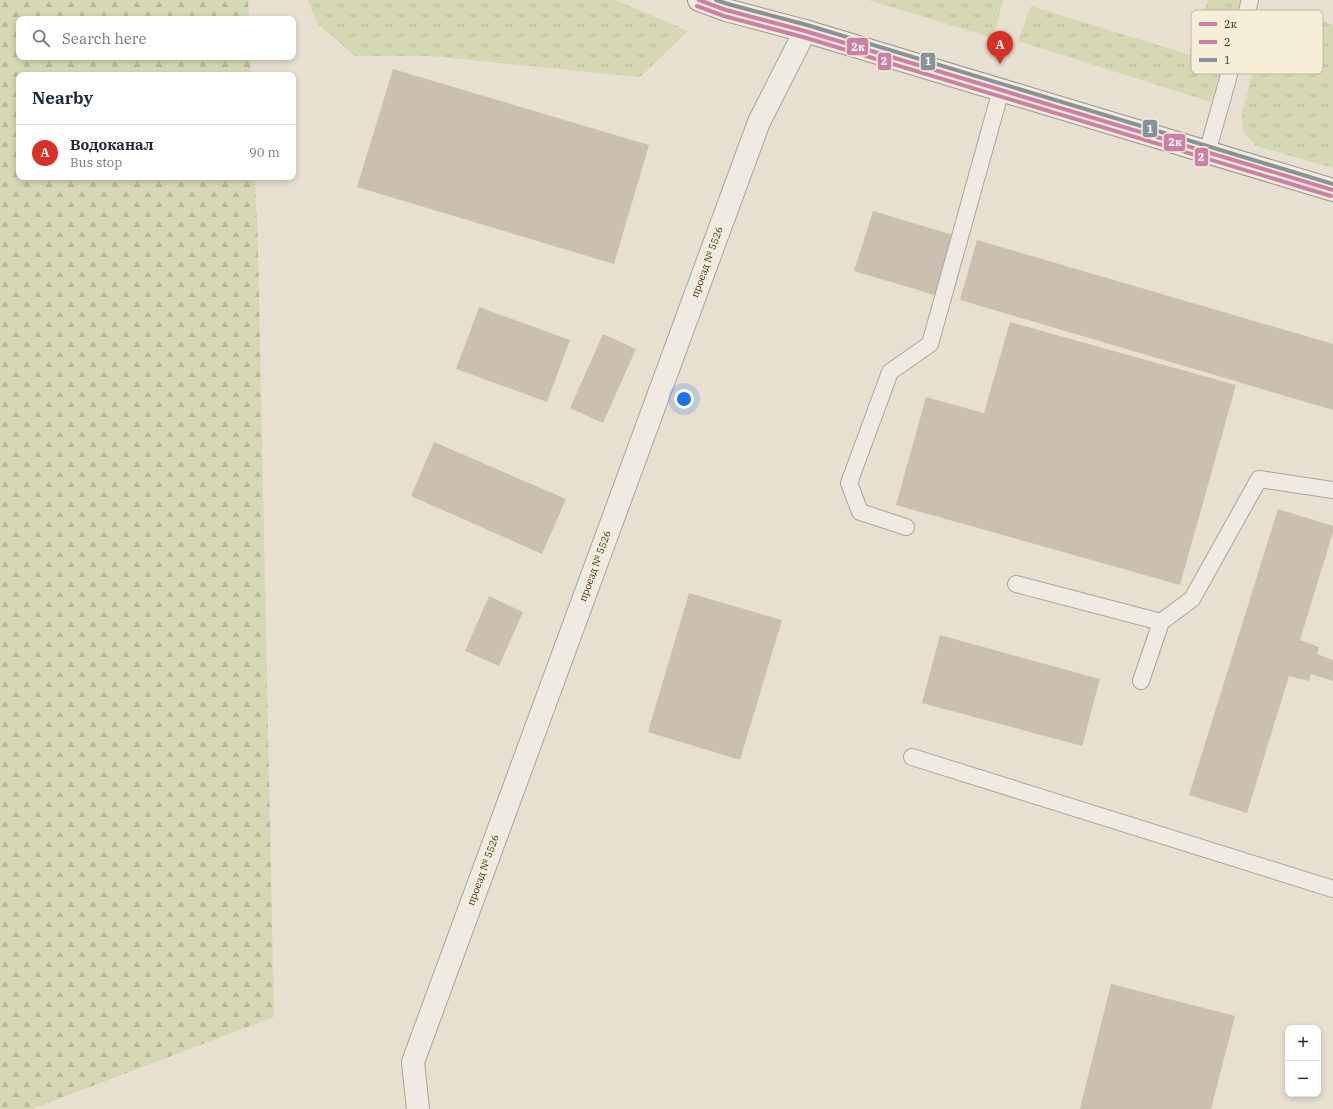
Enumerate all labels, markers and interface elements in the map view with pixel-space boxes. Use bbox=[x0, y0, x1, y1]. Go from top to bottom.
legend bbox=[1191, 10, 1323, 74]
search box bbox=[16, 16, 296, 60]
text: 2к bbox=[1224, 17, 1238, 31]
icon: search bbox=[30, 27, 52, 49]
text: Search here bbox=[62, 29, 147, 48]
pin: A bbox=[987, 31, 1013, 64]
text: 2 bbox=[1224, 35, 1231, 49]
line badge: 2к bbox=[846, 37, 869, 56]
text: 2к bbox=[851, 40, 865, 54]
line badge: 2 bbox=[877, 52, 892, 71]
line badge: 1 bbox=[920, 52, 936, 71]
text: 1 bbox=[1224, 53, 1231, 67]
text: 2 bbox=[881, 54, 887, 68]
text: 1 bbox=[925, 54, 932, 68]
text: Nearby bbox=[32, 87, 93, 109]
line badge: 1 bbox=[1142, 119, 1158, 138]
text: 1 bbox=[1147, 122, 1154, 136]
line badge: 2к bbox=[1163, 133, 1186, 152]
text: Водоканал bbox=[70, 135, 154, 154]
text: 2к bbox=[1168, 135, 1182, 149]
text: A bbox=[40, 144, 50, 161]
text: 90 m bbox=[249, 144, 280, 161]
line badge: 2 bbox=[1194, 147, 1209, 167]
text: 2 bbox=[1198, 150, 1204, 164]
text: Bus stop bbox=[70, 154, 122, 171]
street label: проезд № 5526 bbox=[688, 225, 726, 299]
your location bbox=[674, 389, 694, 409]
street label: проезд № 5526 bbox=[576, 529, 614, 603]
street label: проезд № 5526 bbox=[464, 833, 502, 907]
map controls bbox=[1285, 1025, 1321, 1097]
button: + bbox=[1285, 1025, 1321, 1061]
button: − bbox=[1285, 1061, 1321, 1097]

